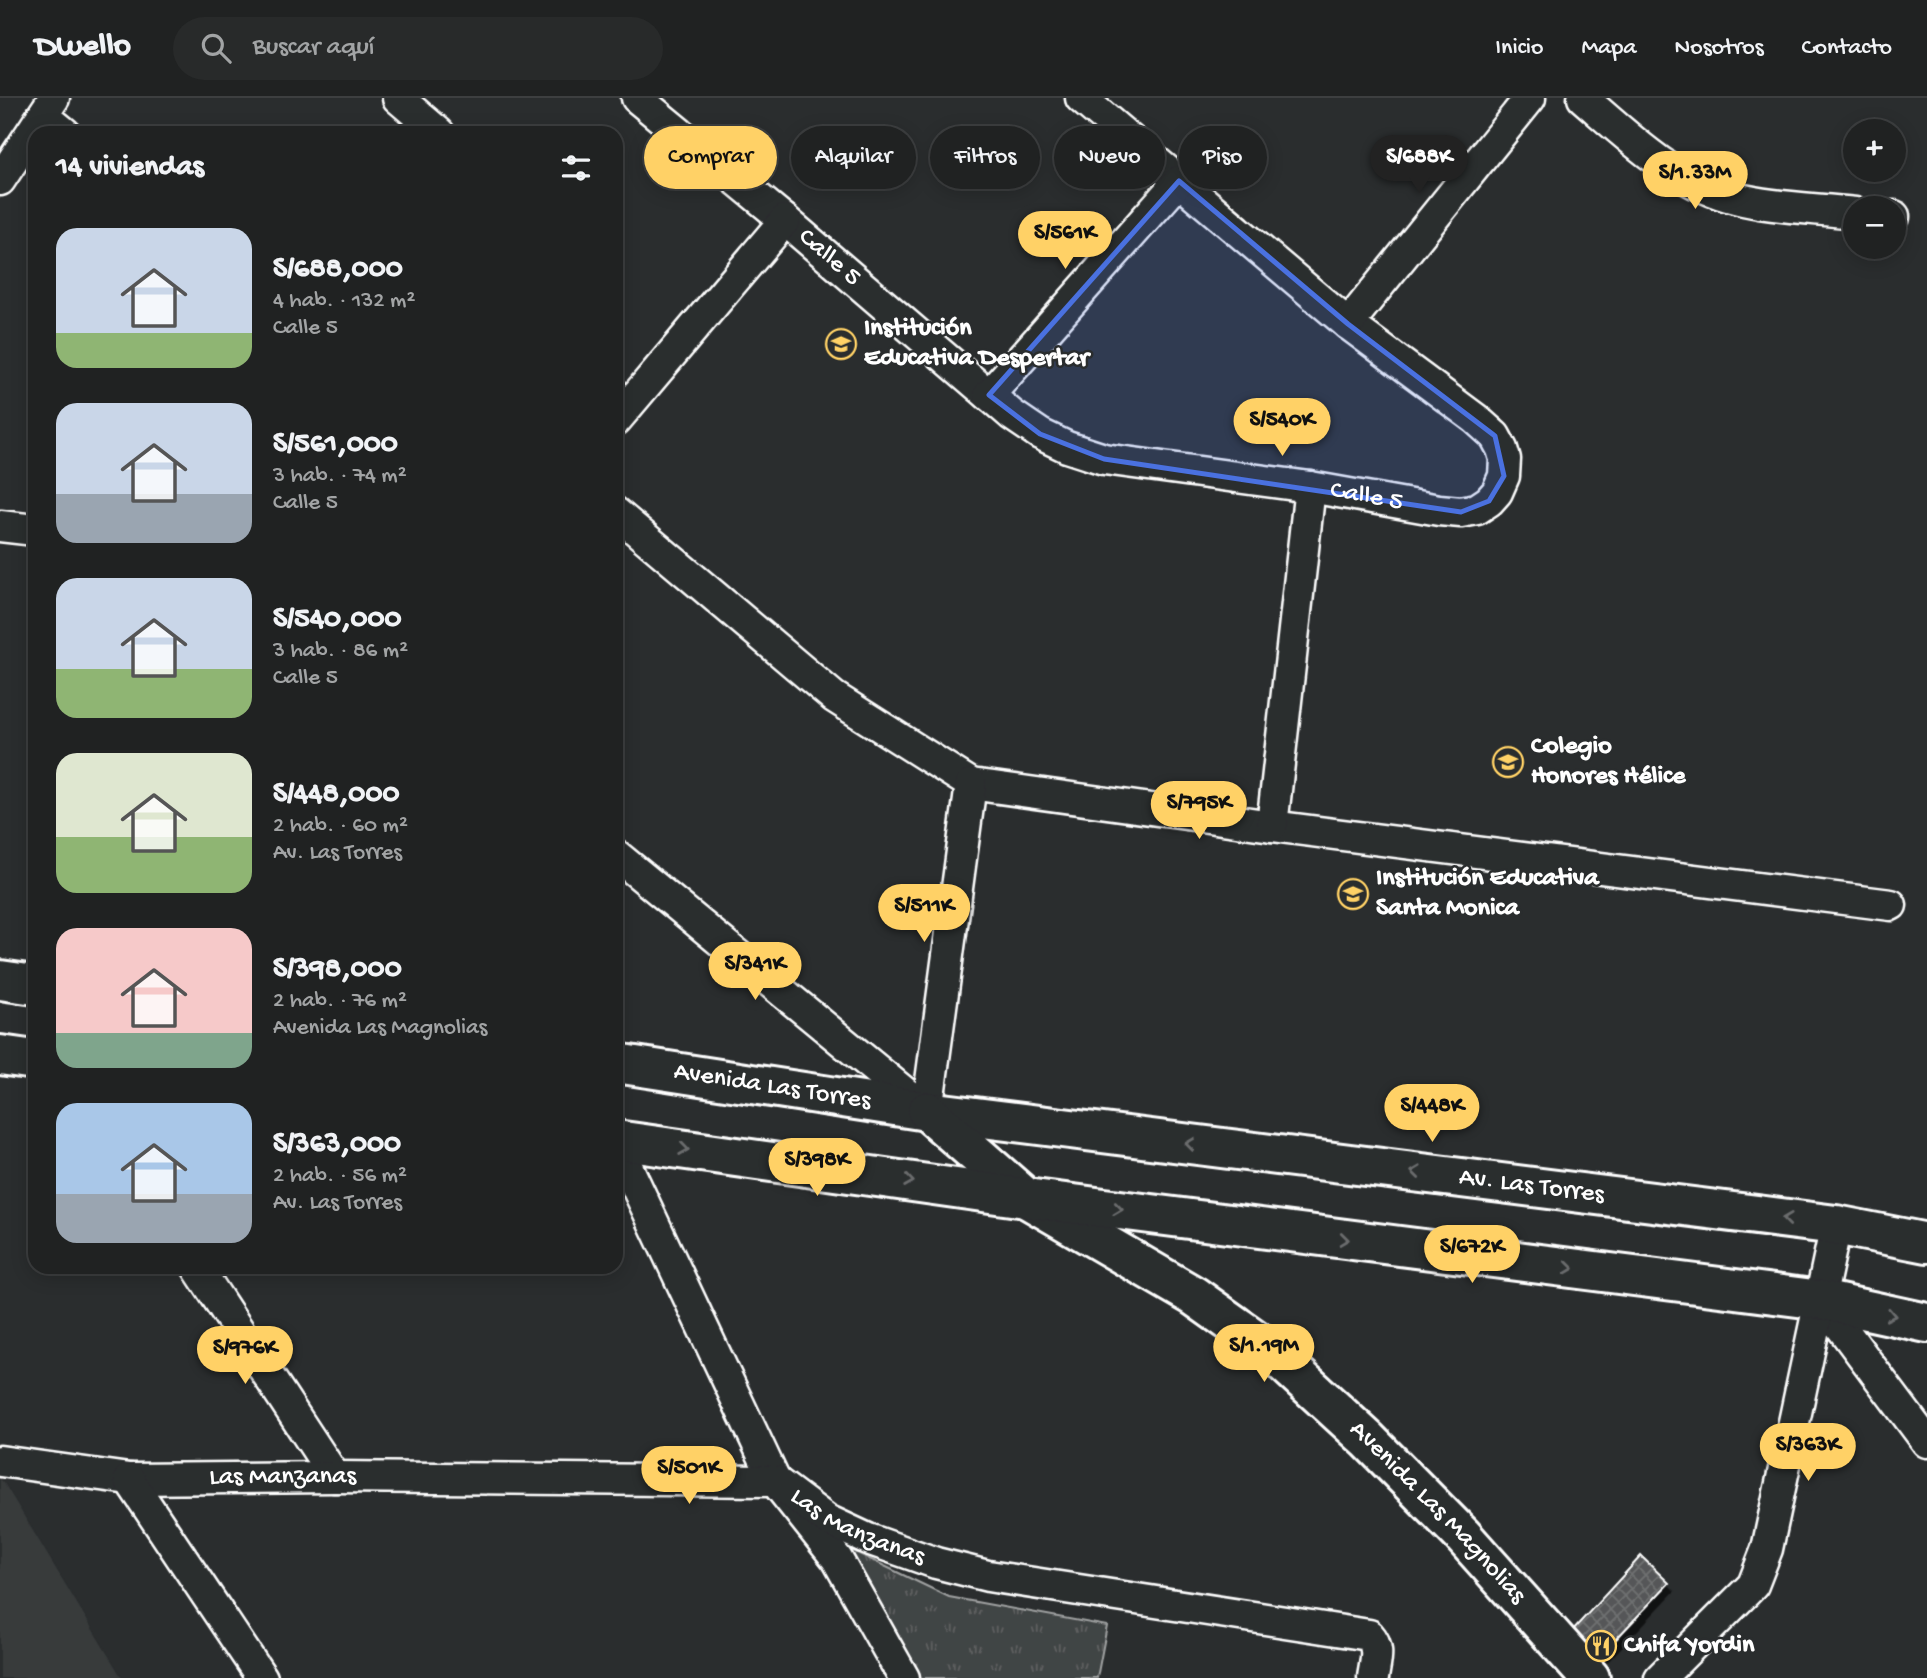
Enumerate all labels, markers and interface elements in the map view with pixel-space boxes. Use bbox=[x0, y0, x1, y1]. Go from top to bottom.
search box bbox=[173, 17, 663, 80]
text: Dwello bbox=[35, 29, 131, 67]
icon: search bbox=[197, 29, 235, 67]
text: Buscar aquí bbox=[253, 33, 374, 64]
text: Inicio bbox=[1495, 34, 1543, 63]
text: Mapa bbox=[1581, 34, 1637, 63]
text: Nosotros bbox=[1675, 34, 1764, 63]
text: Contacto bbox=[1802, 34, 1892, 63]
map controls bbox=[1843, 119, 1906, 259]
button: + bbox=[1843, 119, 1906, 182]
chip: Comprar bbox=[644, 126, 777, 189]
chip: Alquilar bbox=[791, 126, 916, 189]
chip: Filtros bbox=[930, 126, 1040, 189]
chip: Nuevo bbox=[1054, 126, 1165, 189]
chip: Piso bbox=[1179, 126, 1267, 189]
pin: S/688K bbox=[1362, 136, 1476, 195]
text: S/688K bbox=[1386, 144, 1452, 171]
icon: filters bbox=[557, 149, 595, 187]
text: 14 viviendas bbox=[56, 151, 204, 186]
pin: S/1.33M bbox=[1630, 152, 1760, 211]
text: S/1.33M bbox=[1659, 160, 1731, 187]
button: − bbox=[1843, 196, 1906, 259]
pin: S/561K bbox=[1008, 212, 1122, 271]
text: S/561K bbox=[1034, 220, 1096, 247]
street label: Calle 5 bbox=[791, 222, 867, 294]
text: S/688,000 bbox=[273, 253, 403, 288]
icon: home bbox=[112, 256, 196, 340]
text: 4 hab. · 132 m² bbox=[273, 288, 415, 315]
place label: Institución Educativa Despertar bbox=[864, 314, 1092, 375]
text: Calle 5 bbox=[273, 315, 338, 342]
school or university icon: Institución Educativa Despertar bbox=[824, 327, 858, 361]
pin: S/540K bbox=[1225, 398, 1339, 458]
text: S/540K bbox=[1250, 407, 1314, 434]
text: S/561,000 bbox=[273, 428, 398, 463]
icon: home bbox=[112, 431, 196, 515]
text: 3 hab. · 74 m² bbox=[273, 463, 407, 490]
street label: Calle 5 bbox=[1328, 475, 1405, 519]
text: Calle 5 bbox=[273, 490, 338, 517]
text: S/540,000 bbox=[273, 603, 402, 638]
icon: home bbox=[112, 606, 196, 690]
text: 3 hab. · 86 m² bbox=[273, 638, 408, 665]
text: Calle 5 bbox=[273, 665, 338, 692]
place label: Colegio Honores Hélice bbox=[1531, 732, 1687, 793]
school or university icon: Colegio Honores Hélice bbox=[1491, 745, 1525, 779]
text: S/448,000 bbox=[273, 778, 399, 813]
icon: home bbox=[112, 781, 196, 865]
pin: S/795K bbox=[1142, 782, 1256, 841]
text: S/795K bbox=[1167, 790, 1231, 817]
text: 2 hab. · 60 m² bbox=[273, 813, 408, 840]
text: Av. Las Torres bbox=[273, 840, 402, 867]
place label: Institución Educativa Santa Monica bbox=[1376, 864, 1600, 925]
school or university icon: Institución Educativa Santa Monica bbox=[1336, 877, 1370, 911]
pin: S/511K bbox=[867, 884, 981, 944]
text: S/511K bbox=[894, 893, 954, 920]
pin: S/341K bbox=[698, 942, 812, 1002]
text: S/341K bbox=[725, 951, 785, 978]
text: S/398,000 bbox=[273, 953, 402, 988]
icon: home bbox=[112, 956, 196, 1040]
text: 2 hab. · 76 m² bbox=[273, 988, 407, 1015]
text: Avenida Las Magnolias bbox=[273, 1015, 487, 1042]
street label: Avenida Las Torres bbox=[672, 1057, 874, 1118]
pin: S/448K bbox=[1375, 1084, 1489, 1144]
text: S/448K bbox=[1400, 1093, 1464, 1120]
text: S/363,000 bbox=[273, 1128, 401, 1163]
icon: home bbox=[112, 1131, 196, 1215]
one-way arrow bbox=[1184, 1136, 1196, 1151]
pin: S/398K bbox=[760, 1138, 874, 1198]
one-way arrow bbox=[678, 1142, 689, 1157]
text: S/398K bbox=[785, 1147, 849, 1174]
street label: Av. Las Torres bbox=[1457, 1162, 1607, 1211]
text: 2 hab. · 56 m² bbox=[273, 1163, 407, 1190]
one-way arrow bbox=[1410, 1165, 1422, 1180]
one-way arrow bbox=[903, 1173, 915, 1188]
text: Av. Las Torres bbox=[273, 1190, 402, 1217]
one-way arrow bbox=[1112, 1202, 1124, 1217]
one-way arrow bbox=[1781, 1212, 1793, 1227]
pin: S/672K bbox=[1415, 1226, 1529, 1285]
one-way arrow bbox=[1338, 1231, 1349, 1246]
text: S/672K bbox=[1440, 1234, 1504, 1261]
one-way arrow bbox=[1563, 1260, 1575, 1275]
one-way arrow bbox=[1885, 1307, 1897, 1322]
pin: S/1.19M bbox=[1199, 1324, 1329, 1384]
pin: S/976K bbox=[188, 1326, 302, 1386]
text: S/1.19M bbox=[1229, 1333, 1299, 1360]
text: S/976K bbox=[213, 1335, 277, 1362]
street label: Avenida Las Magnolias bbox=[1342, 1415, 1533, 1612]
pin: S/363K bbox=[1751, 1424, 1865, 1483]
text: S/363K bbox=[1776, 1432, 1840, 1459]
pin: S/501K bbox=[632, 1446, 746, 1506]
text: S/501K bbox=[657, 1455, 721, 1482]
street label: Las Manzanas bbox=[209, 1461, 358, 1494]
street label: Las Manzanas bbox=[784, 1482, 930, 1574]
restaurant icon: Chifa Yordin bbox=[1584, 1629, 1618, 1663]
place label: Chifa Yordin bbox=[1624, 1631, 1755, 1662]

